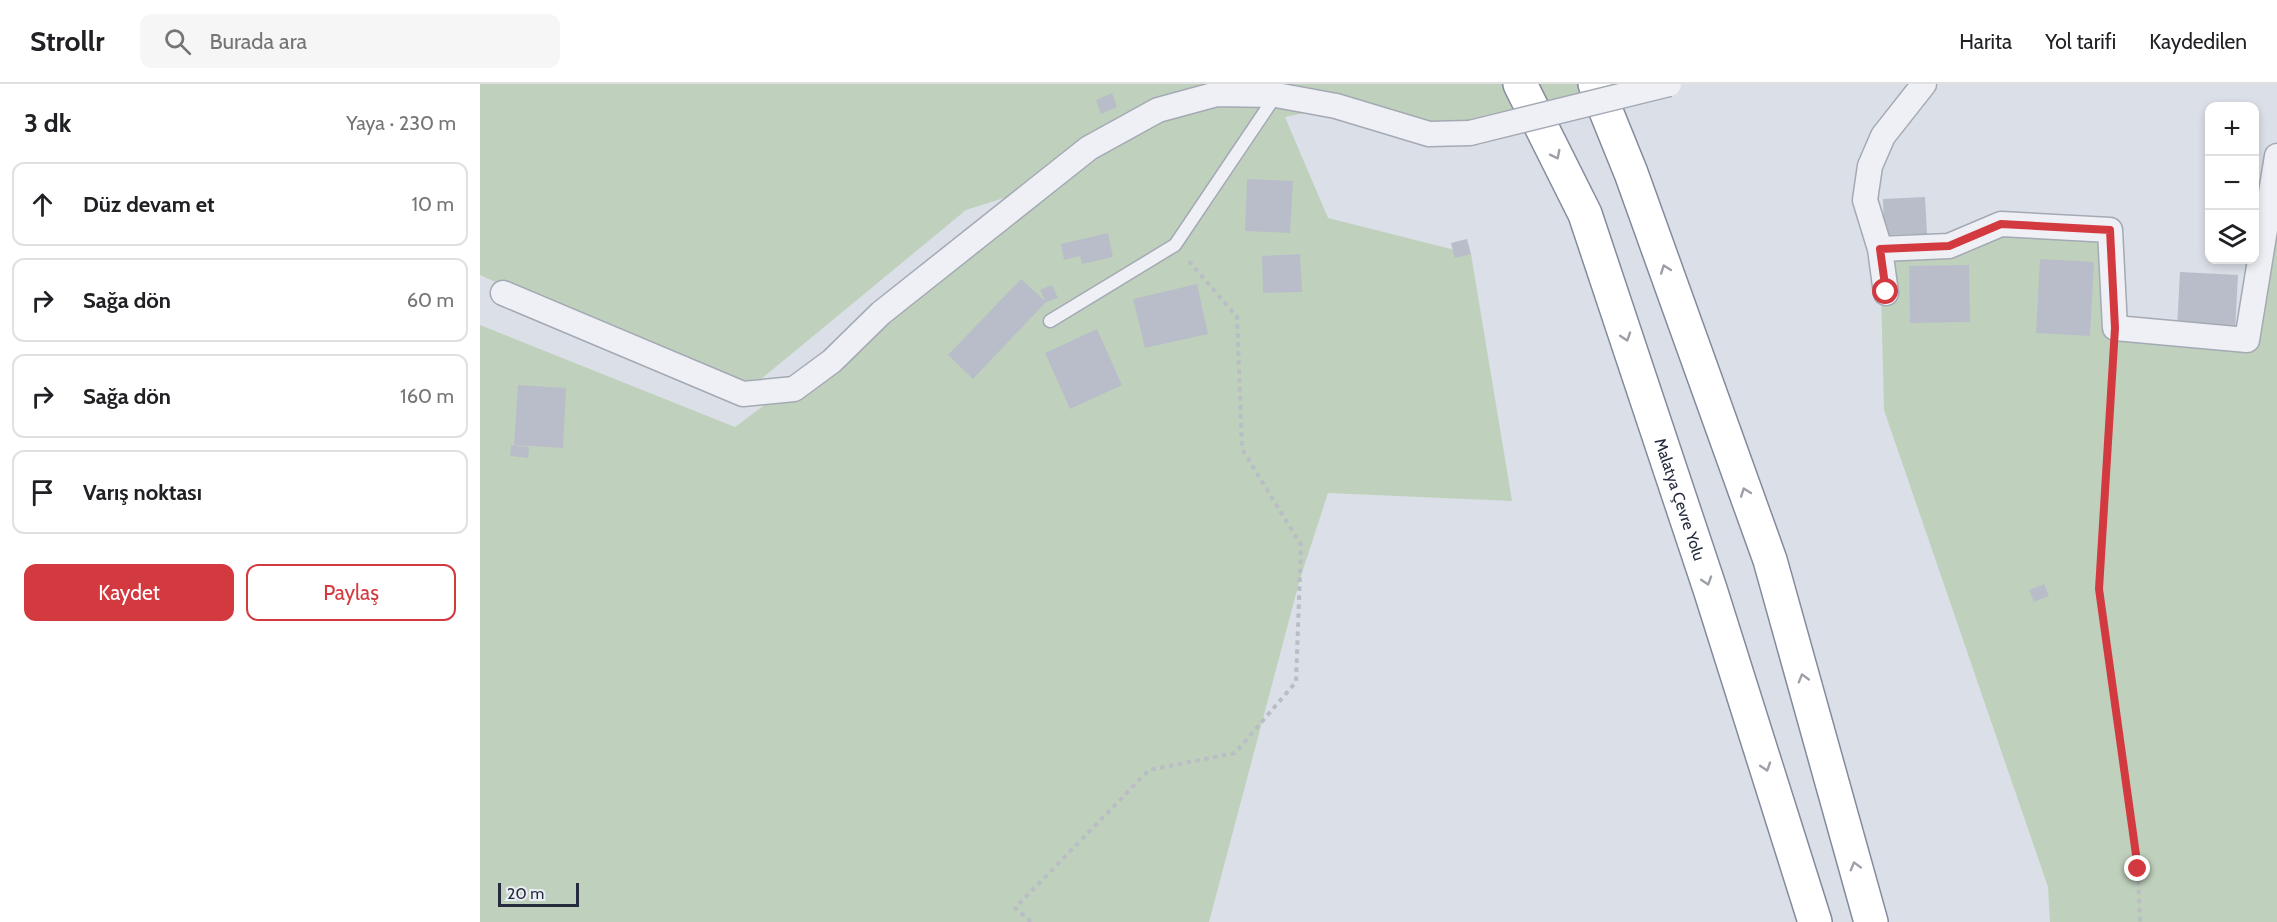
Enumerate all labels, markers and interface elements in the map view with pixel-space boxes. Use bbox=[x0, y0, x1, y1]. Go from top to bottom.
search box bbox=[140, 14, 560, 68]
text: Strollr bbox=[30, 24, 104, 58]
icon: search bbox=[161, 25, 194, 58]
text: Burada ara bbox=[209, 28, 307, 55]
text: Harita bbox=[1959, 29, 2012, 54]
text: Yol tarifi bbox=[2045, 29, 2116, 54]
text: Kaydedilen bbox=[2149, 29, 2247, 54]
map controls bbox=[2205, 102, 2259, 264]
button: + bbox=[2205, 102, 2259, 156]
text: 3 dk bbox=[24, 107, 71, 139]
text: Yaya · 230 m bbox=[346, 111, 456, 135]
one-way arrow bbox=[1548, 149, 1560, 160]
button: − bbox=[2205, 156, 2259, 210]
icon: ahead bbox=[26, 188, 59, 221]
text: Düz devam et bbox=[83, 191, 215, 218]
text: 10 m bbox=[411, 192, 454, 216]
button: layers bbox=[2205, 210, 2259, 264]
one-way arrow bbox=[1660, 264, 1673, 274]
route start bbox=[1872, 278, 1898, 304]
icon: right bbox=[26, 284, 59, 317]
text: Sağa dön bbox=[83, 287, 171, 314]
text: 60 m bbox=[407, 288, 454, 312]
one-way arrow bbox=[1619, 331, 1631, 342]
icon: right bbox=[26, 380, 59, 413]
text: Sağa dön bbox=[83, 383, 171, 410]
text: 160 m bbox=[400, 384, 454, 408]
street label: Malatya Çevre Yolu bbox=[1651, 436, 1709, 563]
icon: arrive bbox=[26, 476, 59, 509]
text: Varış noktası bbox=[83, 479, 202, 506]
one-way arrow bbox=[1740, 487, 1753, 497]
button: Kaydet bbox=[24, 564, 234, 621]
button: Paylaş bbox=[246, 564, 456, 621]
one-way arrow bbox=[1700, 576, 1712, 586]
one-way arrow bbox=[1798, 673, 1810, 684]
one-way arrow bbox=[1759, 761, 1771, 772]
route end bbox=[2124, 855, 2150, 881]
one-way arrow bbox=[1850, 861, 1862, 872]
scale bar bbox=[498, 880, 579, 908]
text: 20 m bbox=[507, 884, 544, 903]

